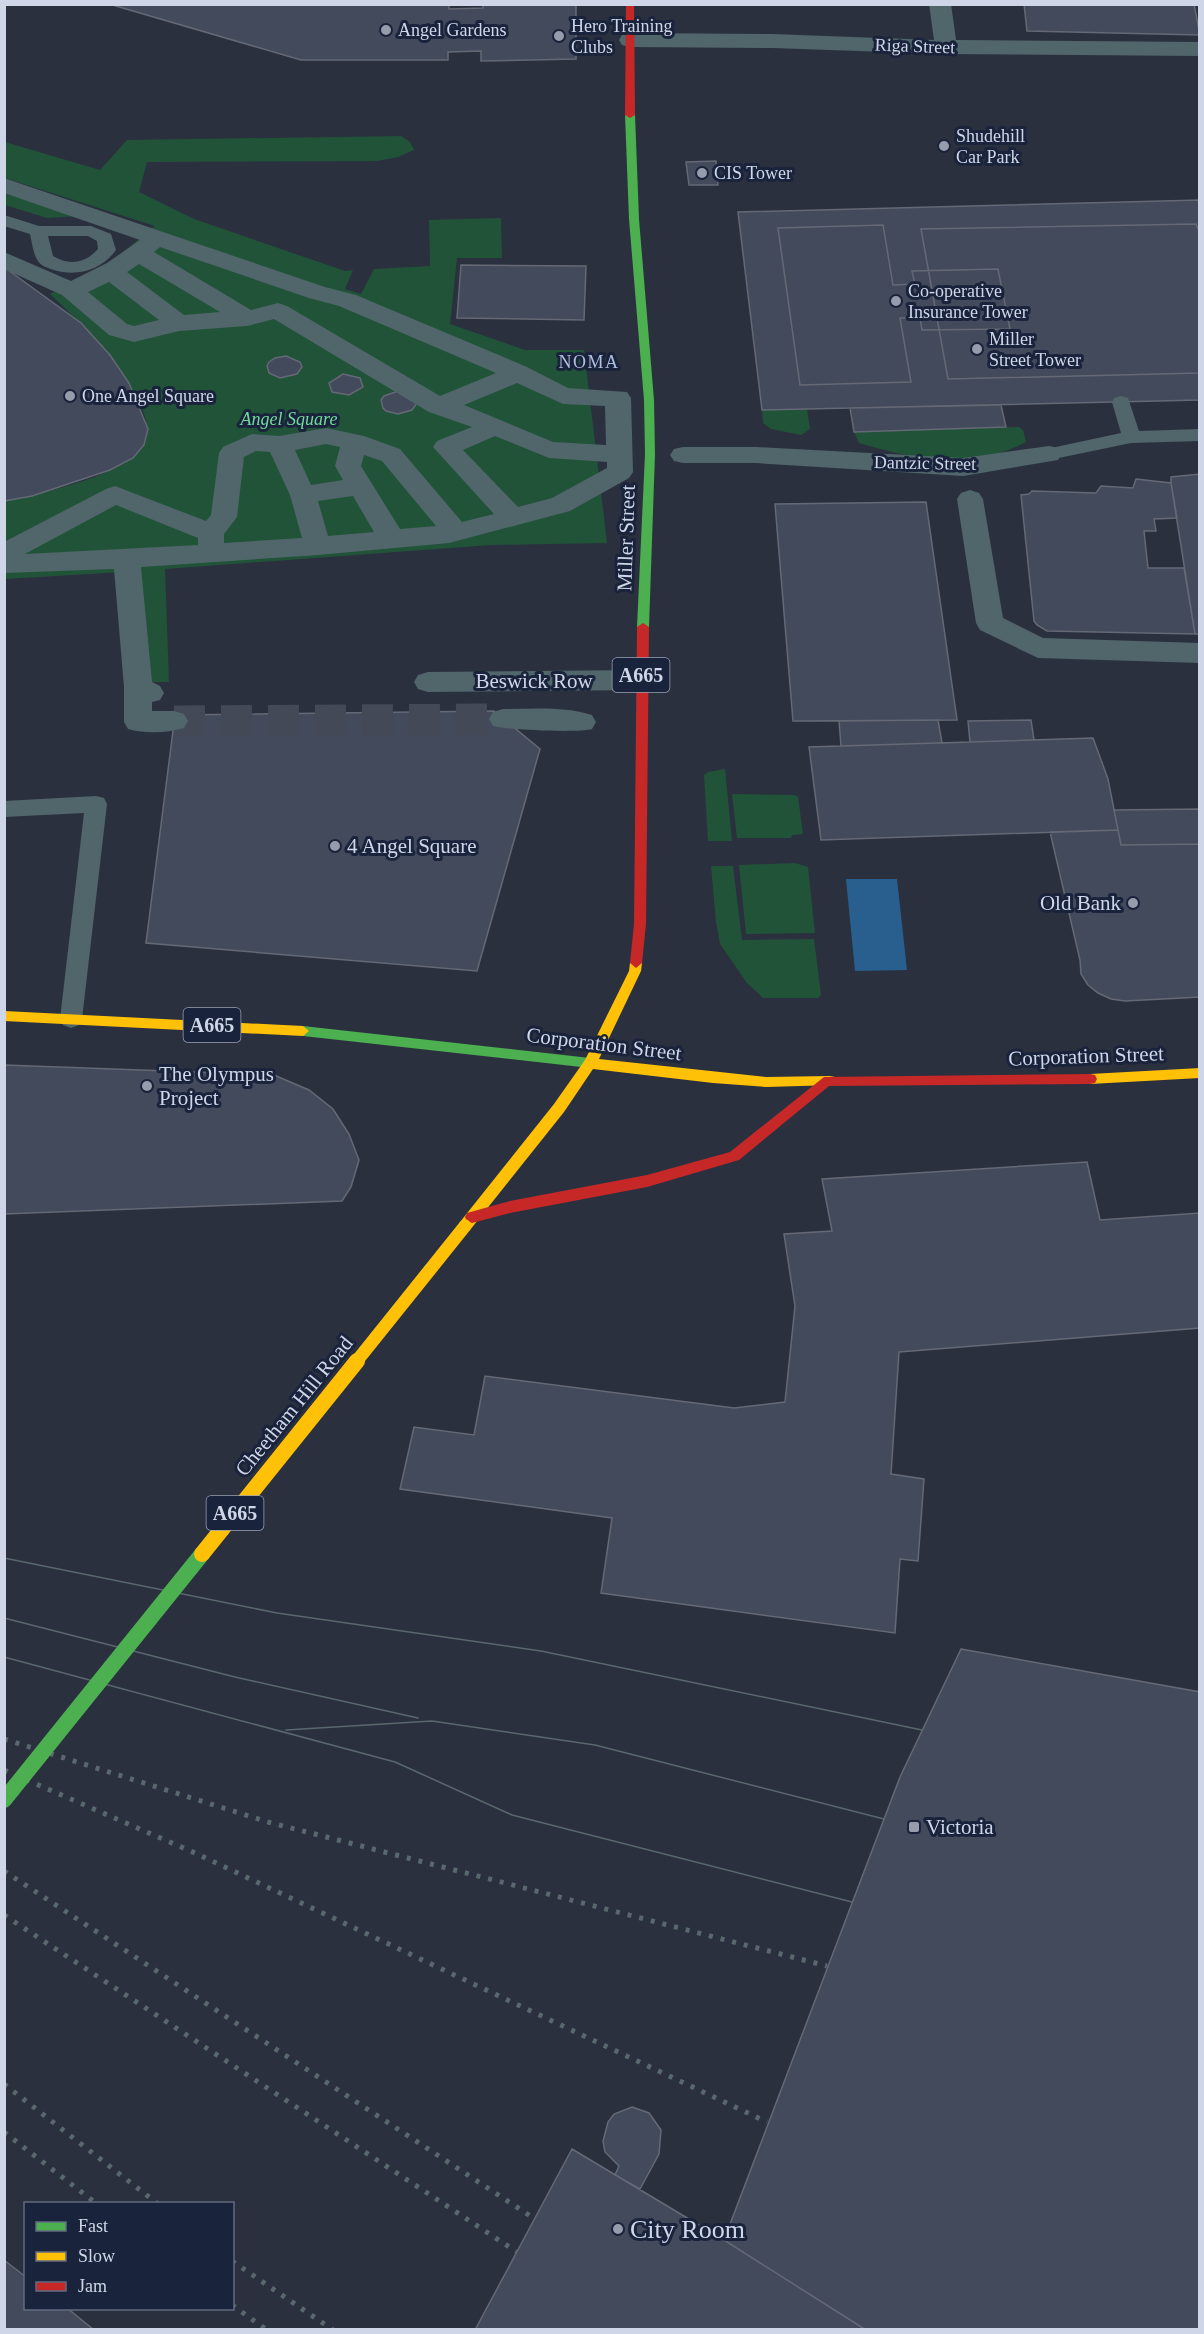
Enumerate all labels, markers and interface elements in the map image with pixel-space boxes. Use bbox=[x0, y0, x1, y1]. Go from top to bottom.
place label: Hero Training Clubs bbox=[571, 16, 673, 57]
place label: Angel Gardens bbox=[398, 20, 506, 40]
marker: Angel Gardens bbox=[379, 23, 393, 37]
marker: Hero Training Clubs bbox=[552, 29, 566, 43]
street label: Riga Street bbox=[874, 35, 956, 57]
place label: Shudehill Car Park bbox=[956, 126, 1025, 167]
marker: Shudehill Car Park bbox=[937, 139, 951, 153]
place label: CIS Tower bbox=[714, 163, 792, 183]
marker: CIS Tower bbox=[695, 166, 709, 180]
place label: Co-operative Insurance Tower bbox=[908, 281, 1028, 322]
marker: Co-operative Insurance Tower bbox=[889, 294, 903, 308]
place label: Miller Street Tower bbox=[989, 329, 1081, 370]
marker: Miller Street Tower bbox=[970, 342, 984, 356]
district label: NOMA bbox=[558, 352, 620, 372]
place label: One Angel Square bbox=[82, 386, 214, 406]
marker: One Angel Square bbox=[63, 389, 77, 403]
park label: Angel Square bbox=[240, 409, 337, 429]
street label: Dantzic Street bbox=[874, 452, 976, 474]
street label: Miller Street bbox=[612, 484, 640, 592]
road number: A665 bbox=[612, 658, 670, 692]
street label: Beswick Row bbox=[475, 669, 593, 693]
place label: 4 Angel Square bbox=[347, 834, 476, 858]
marker: 4 Angel Square bbox=[328, 839, 342, 853]
place label: Old Bank bbox=[1040, 891, 1121, 915]
marker: Old Bank bbox=[1126, 896, 1140, 910]
road number: A665 bbox=[184, 1008, 240, 1042]
street label: Corporation Street bbox=[525, 1023, 683, 1065]
street label: Corporation Street bbox=[1008, 1041, 1164, 1071]
place label: The Olympus Project bbox=[159, 1062, 274, 1110]
marker: The Olympus Project bbox=[140, 1079, 154, 1093]
street label: Cheetham Hill Road bbox=[230, 1331, 358, 1481]
road number: A665 bbox=[206, 1496, 264, 1530]
place label: Victoria bbox=[926, 1815, 994, 1839]
marker: Victoria bbox=[907, 1820, 921, 1834]
legend bbox=[24, 2202, 234, 2310]
place label: City Room bbox=[630, 2215, 745, 2244]
text: Fast bbox=[78, 2216, 108, 2236]
marker: City Room bbox=[611, 2222, 625, 2236]
text: Slow bbox=[78, 2246, 115, 2266]
text: Jam bbox=[78, 2276, 107, 2296]

